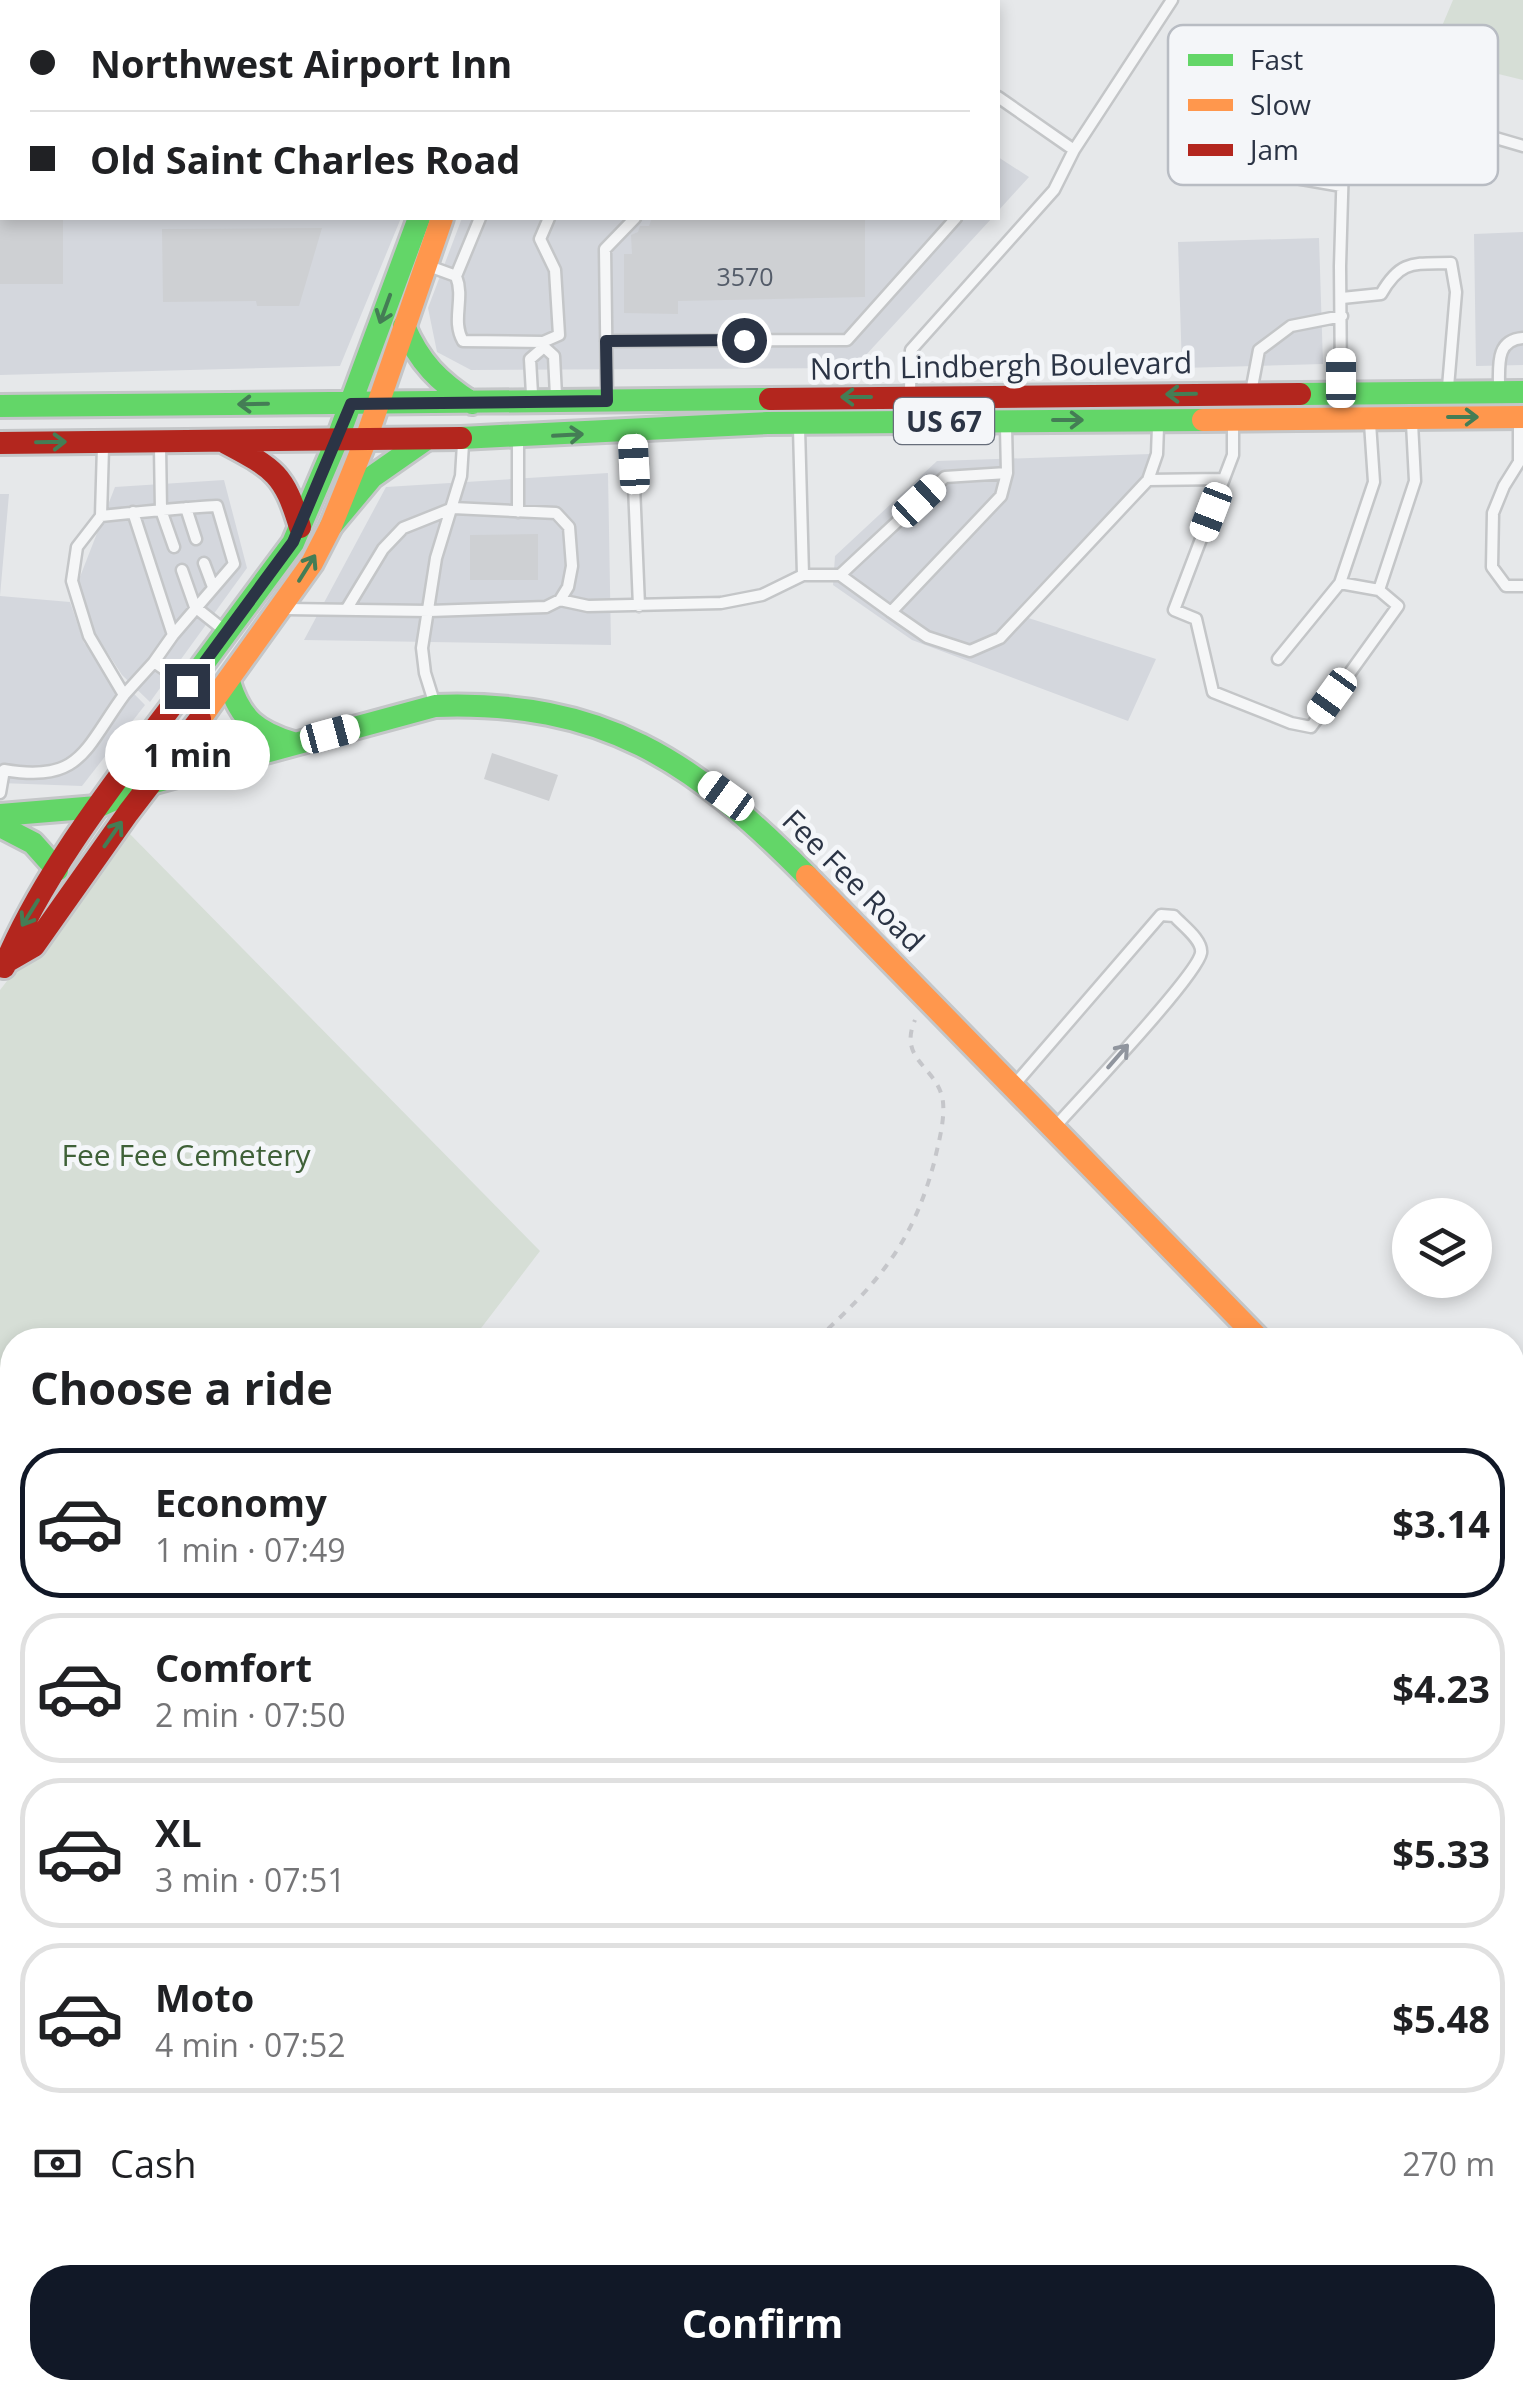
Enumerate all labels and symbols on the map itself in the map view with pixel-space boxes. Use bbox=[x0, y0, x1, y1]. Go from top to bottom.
legend bbox=[1168, 25, 1498, 185]
text: Fast bbox=[1250, 40, 1303, 78]
text: Slow bbox=[1250, 85, 1311, 123]
text: Jam bbox=[1247, 130, 1299, 168]
house number: 3570 bbox=[716, 259, 774, 293]
one-way arrow bbox=[375, 293, 393, 324]
route start bbox=[722, 318, 767, 363]
street label: North Lindbergh Boulevard bbox=[810, 341, 1192, 389]
car bbox=[1326, 348, 1356, 408]
one-way arrow bbox=[1165, 384, 1198, 404]
one-way arrow bbox=[840, 388, 872, 406]
one-way arrow bbox=[238, 394, 270, 414]
road number: US 67 bbox=[894, 398, 994, 444]
one-way arrow bbox=[1446, 408, 1478, 426]
one-way arrow bbox=[1050, 410, 1083, 430]
one-way arrow bbox=[552, 425, 584, 444]
one-way arrow bbox=[35, 432, 67, 451]
car bbox=[617, 433, 651, 495]
car bbox=[887, 470, 951, 532]
car bbox=[1186, 479, 1236, 545]
one-way arrow bbox=[297, 555, 317, 583]
car bbox=[1302, 663, 1362, 729]
route end bbox=[165, 664, 210, 709]
car bbox=[297, 712, 363, 756]
callout: 1 min bbox=[104, 721, 270, 791]
car bbox=[693, 766, 759, 826]
street label: Fee Fee Road bbox=[774, 800, 934, 960]
one-way arrow bbox=[102, 820, 123, 848]
one-way arrow bbox=[20, 898, 41, 926]
one-way arrow bbox=[1107, 1044, 1130, 1069]
park label: Fee Fee Cemetery bbox=[61, 1134, 312, 1175]

